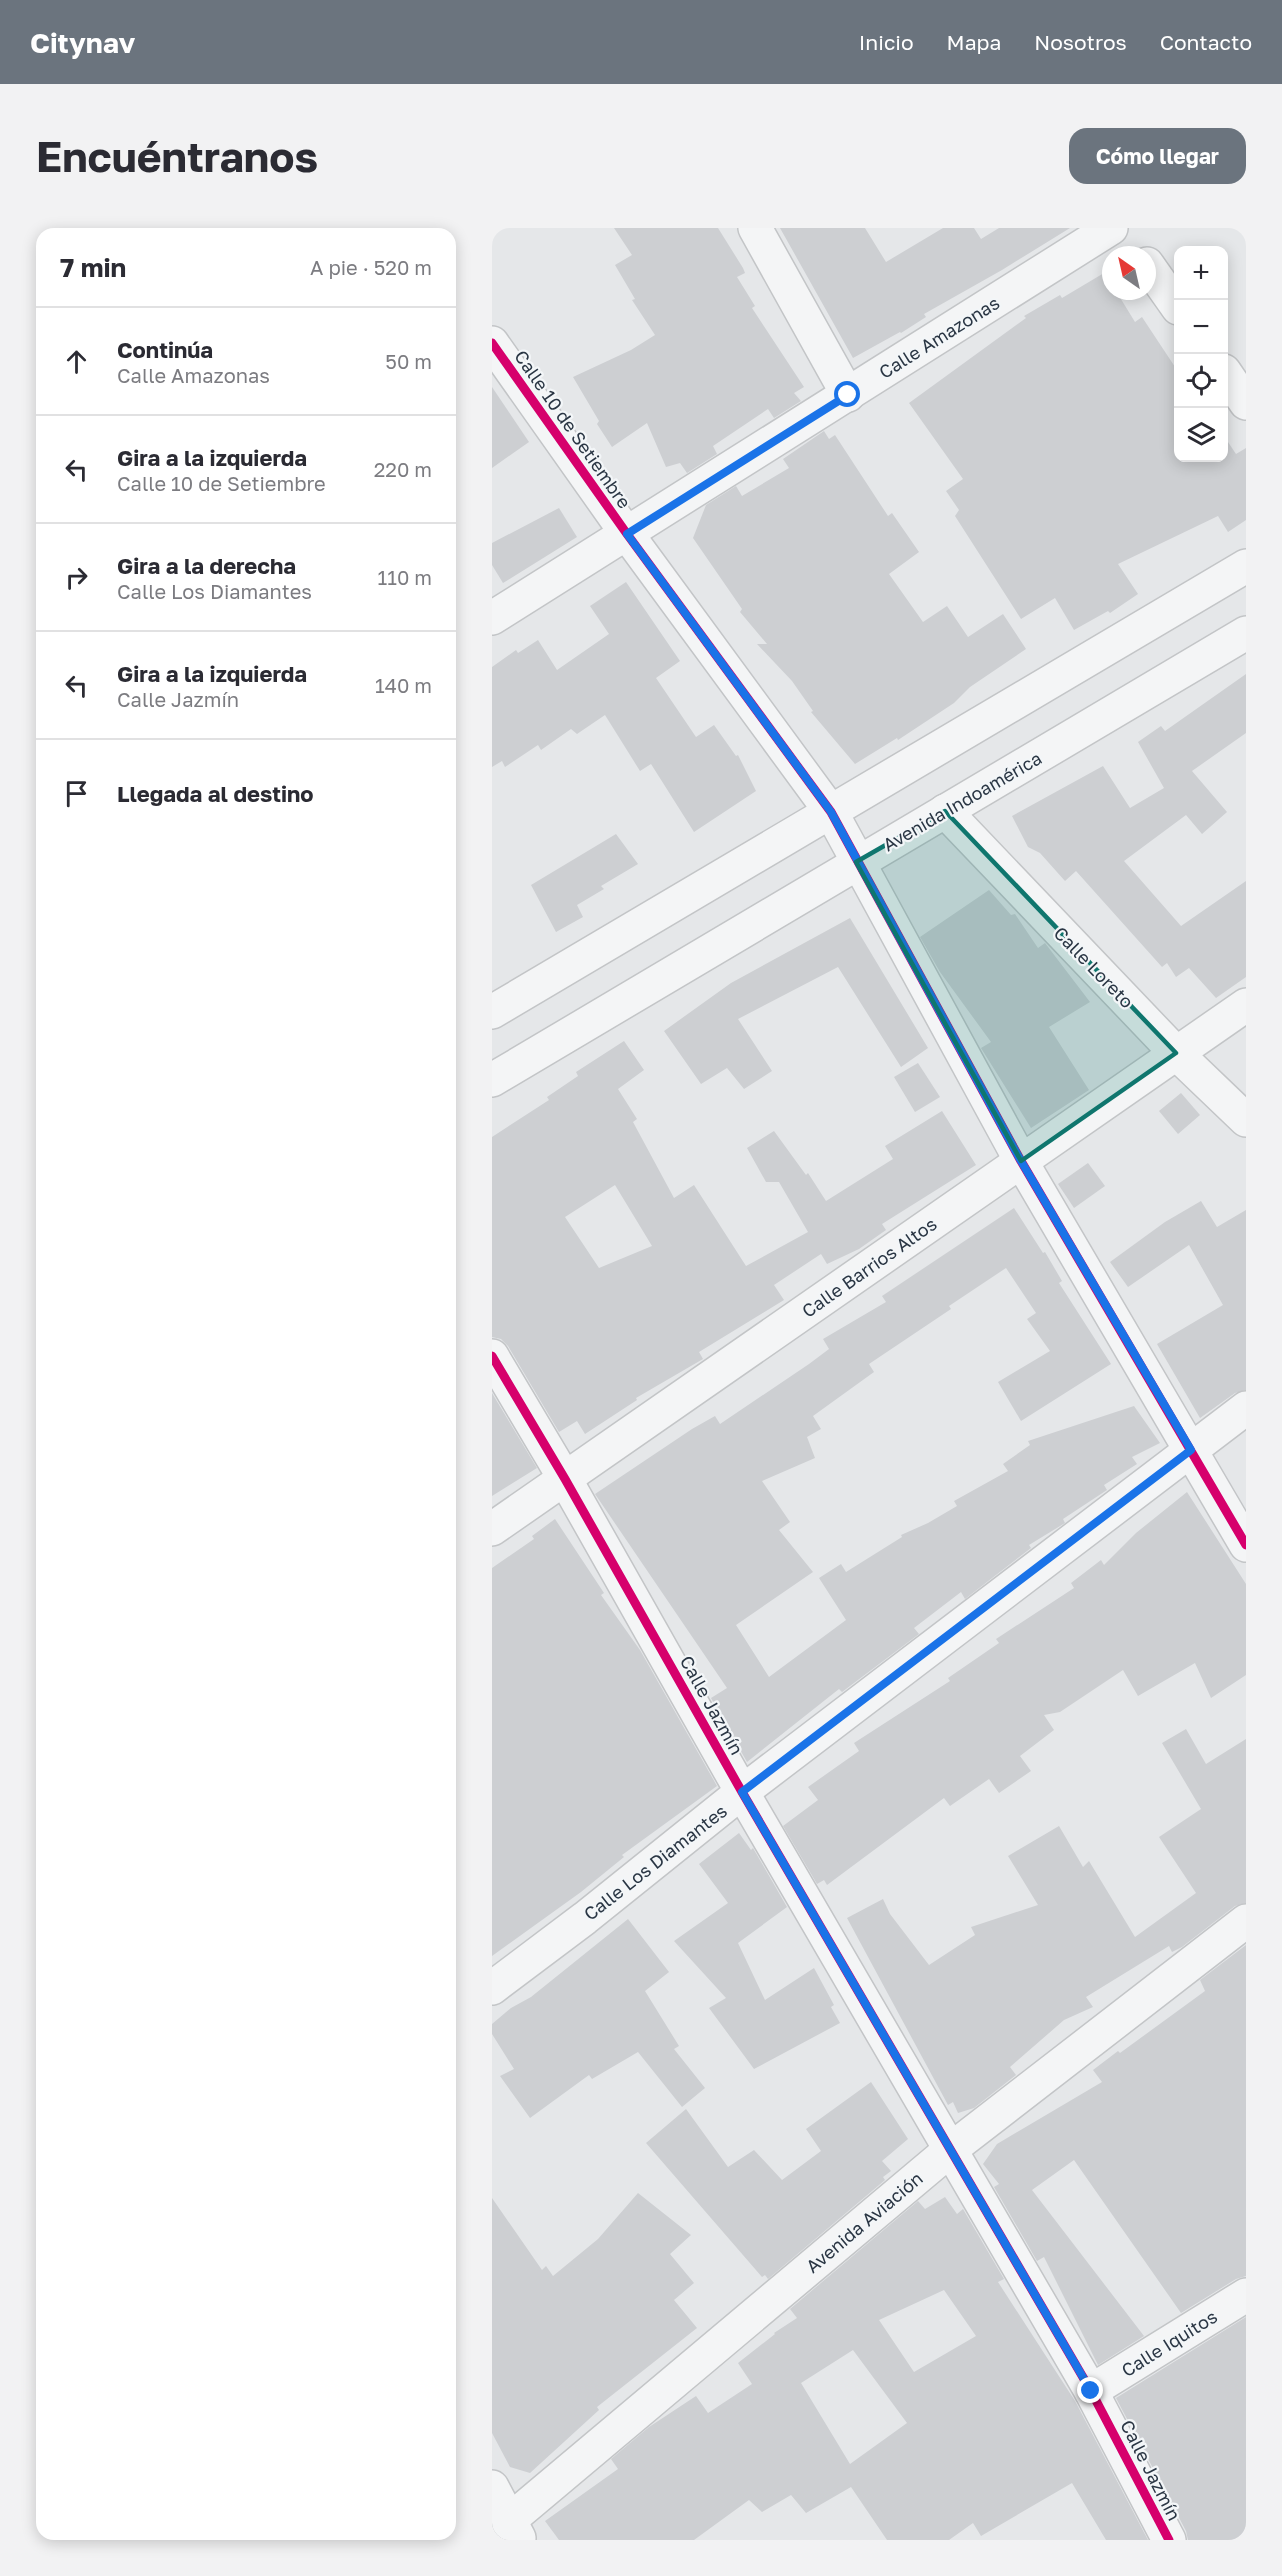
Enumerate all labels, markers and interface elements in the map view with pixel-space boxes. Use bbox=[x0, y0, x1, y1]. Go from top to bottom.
text: Citynav bbox=[30, 26, 135, 59]
text: Inicio bbox=[859, 29, 914, 55]
text: Mapa bbox=[947, 29, 1001, 55]
text: Nosotros bbox=[1034, 29, 1127, 55]
text: Contacto bbox=[1160, 29, 1252, 55]
button: Cómo llegar bbox=[1069, 128, 1246, 184]
text: Encuéntranos bbox=[36, 131, 318, 181]
north arrow bbox=[1102, 246, 1156, 300]
map controls bbox=[1174, 246, 1228, 462]
button: + bbox=[1174, 246, 1228, 300]
text: 7 min bbox=[60, 252, 126, 283]
text: A pie · 520 m bbox=[310, 255, 432, 279]
street label: Calle Amazonas bbox=[875, 291, 1003, 383]
button: − bbox=[1174, 300, 1228, 354]
text: Continúa bbox=[117, 336, 213, 363]
icon: ahead bbox=[60, 345, 93, 378]
street label: Calle 10 de Setiembre bbox=[510, 346, 636, 512]
text: 50 m bbox=[385, 349, 432, 373]
button: locate bbox=[1174, 354, 1228, 408]
text: Calle Amazonas bbox=[117, 363, 270, 387]
route start bbox=[834, 381, 860, 407]
button: layers bbox=[1174, 408, 1228, 462]
text: Gira a la izquierda bbox=[117, 444, 307, 471]
icon: left bbox=[60, 453, 93, 486]
text: 220 m bbox=[374, 457, 432, 481]
text: Calle 10 de Setiembre bbox=[117, 471, 326, 495]
text: Gira a la derecha bbox=[117, 552, 296, 579]
icon: right bbox=[60, 561, 93, 594]
text: 110 m bbox=[378, 565, 432, 589]
text: Calle Los Diamantes bbox=[117, 579, 312, 603]
text: Gira a la izquierda bbox=[117, 660, 307, 687]
icon: left bbox=[60, 669, 93, 702]
text: 140 m bbox=[375, 673, 432, 697]
text: Calle Jazmín bbox=[117, 687, 239, 711]
street label: Avenida Indoamérica bbox=[879, 747, 1045, 855]
icon: arrive bbox=[60, 777, 93, 810]
text: Llegada al destino bbox=[117, 780, 314, 807]
street label: Calle Loreto bbox=[1050, 922, 1138, 1012]
street label: Calle Barrios Altos bbox=[797, 1212, 941, 1322]
street label: Calle Jazmín bbox=[676, 1652, 748, 1758]
street label: Calle Los Diamantes bbox=[579, 1799, 731, 1925]
street label: Avenida Aviación bbox=[801, 2167, 927, 2277]
street label: Calle Iquitos bbox=[1117, 2305, 1221, 2381]
route end bbox=[1077, 2377, 1103, 2403]
street label: Calle Jazmín bbox=[1116, 2416, 1186, 2524]

